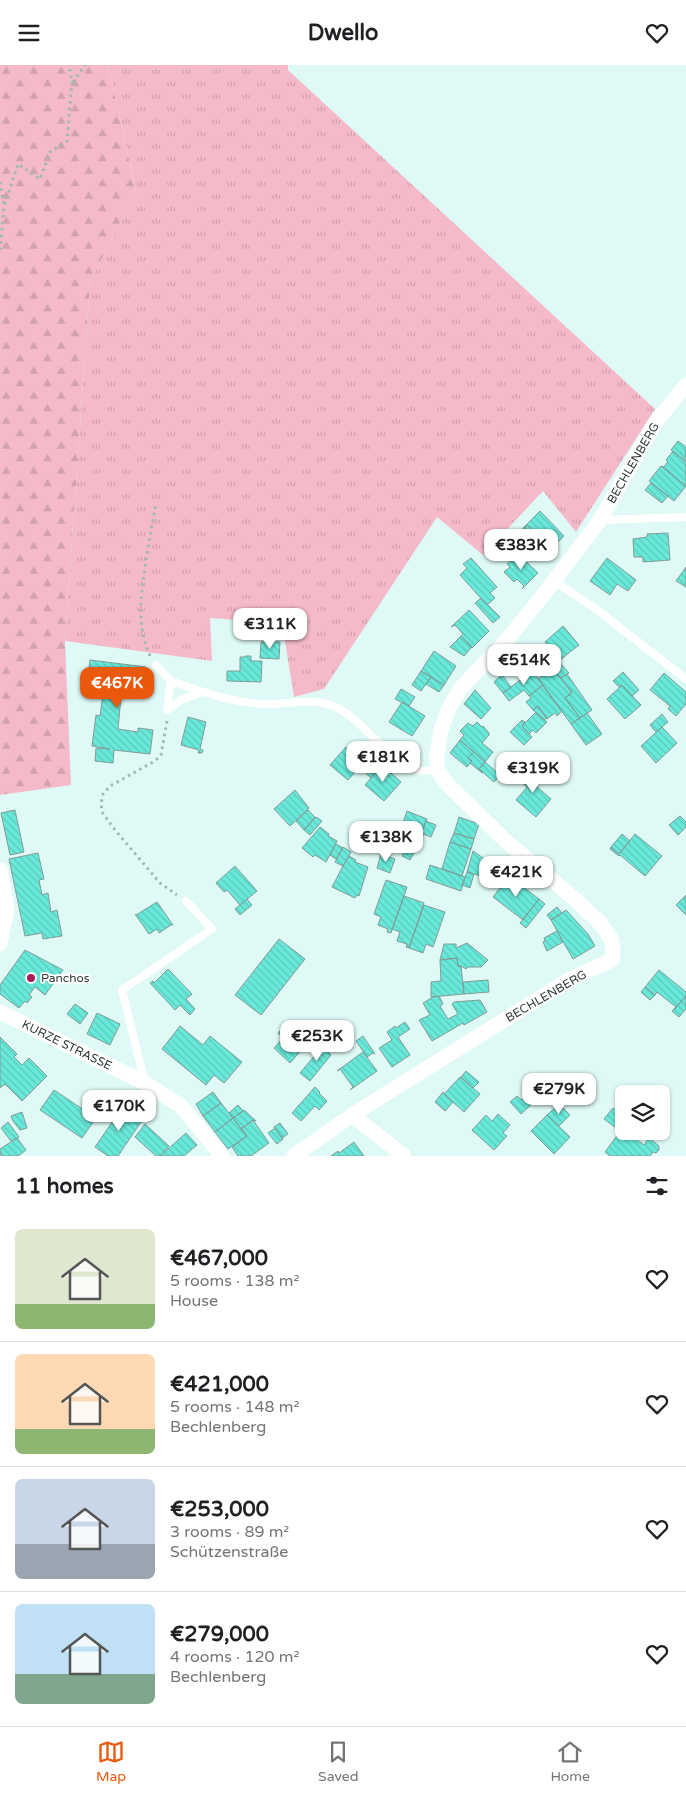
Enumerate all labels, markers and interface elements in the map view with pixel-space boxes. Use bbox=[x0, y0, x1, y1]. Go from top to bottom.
icon: menu bbox=[15, 19, 43, 47]
icon: heart bbox=[643, 19, 671, 47]
text: Dwello bbox=[308, 20, 378, 46]
street label: BECHLENBERG bbox=[604, 420, 662, 506]
pin: €383K bbox=[486, 529, 556, 571]
text: €383K bbox=[495, 535, 547, 555]
pin: €311K bbox=[235, 607, 305, 650]
text: €311K bbox=[244, 614, 296, 634]
pin: €514K bbox=[489, 643, 559, 686]
text: €514K bbox=[498, 650, 550, 670]
pin: €467K bbox=[82, 667, 152, 709]
text: €467K bbox=[91, 673, 143, 693]
pin: €181K bbox=[348, 741, 418, 783]
text: €181K bbox=[357, 747, 409, 767]
pin: €319K bbox=[498, 751, 568, 794]
text: €319K bbox=[507, 758, 559, 778]
pin: €138K bbox=[351, 821, 421, 863]
text: €138K bbox=[360, 827, 412, 847]
pin: €421K bbox=[481, 855, 551, 898]
text: €421K bbox=[490, 862, 542, 882]
street label: BECHLENBERG bbox=[503, 967, 589, 1025]
place label: Panchos bbox=[41, 971, 90, 985]
marker: Panchos bbox=[25, 972, 37, 984]
street label: KURZE STRASSE bbox=[20, 1017, 115, 1073]
pin: €253K bbox=[282, 1019, 352, 1062]
text: €253K bbox=[291, 1026, 343, 1046]
pin: €279K bbox=[524, 1073, 594, 1115]
text: €279K bbox=[533, 1079, 585, 1099]
map controls bbox=[615, 1085, 670, 1140]
button: layers bbox=[615, 1085, 670, 1140]
pin: €170K bbox=[84, 1089, 154, 1132]
text: €170K bbox=[93, 1096, 145, 1116]
icon: filters bbox=[643, 1172, 671, 1200]
text: 11 homes bbox=[15, 1174, 114, 1199]
text: €467,000 bbox=[170, 1246, 268, 1271]
icon: home bbox=[55, 1249, 115, 1309]
icon: heart bbox=[643, 1265, 671, 1293]
text: 5 rooms · 138 m² bbox=[170, 1271, 299, 1291]
text: House bbox=[170, 1291, 218, 1311]
text: €421,000 bbox=[170, 1372, 269, 1397]
icon: home bbox=[55, 1374, 115, 1434]
icon: heart bbox=[643, 1390, 671, 1418]
text: 5 rooms · 148 m² bbox=[170, 1397, 299, 1417]
text: Bechlenberg bbox=[170, 1417, 266, 1437]
text: €253,000 bbox=[170, 1497, 269, 1522]
icon: home bbox=[55, 1499, 115, 1559]
icon: heart bbox=[643, 1515, 671, 1543]
text: 3 rooms · 89 m² bbox=[170, 1522, 289, 1542]
text: Schützenstraße bbox=[170, 1542, 288, 1562]
text: €279,000 bbox=[170, 1622, 269, 1647]
icon: home bbox=[55, 1624, 115, 1684]
icon: heart bbox=[643, 1640, 671, 1668]
text: 4 rooms · 120 m² bbox=[170, 1647, 299, 1667]
text: Bechlenberg bbox=[170, 1667, 266, 1687]
tab: Map bbox=[96, 1738, 126, 1785]
tab: Saved bbox=[318, 1738, 359, 1785]
tab: Home bbox=[550, 1738, 590, 1785]

